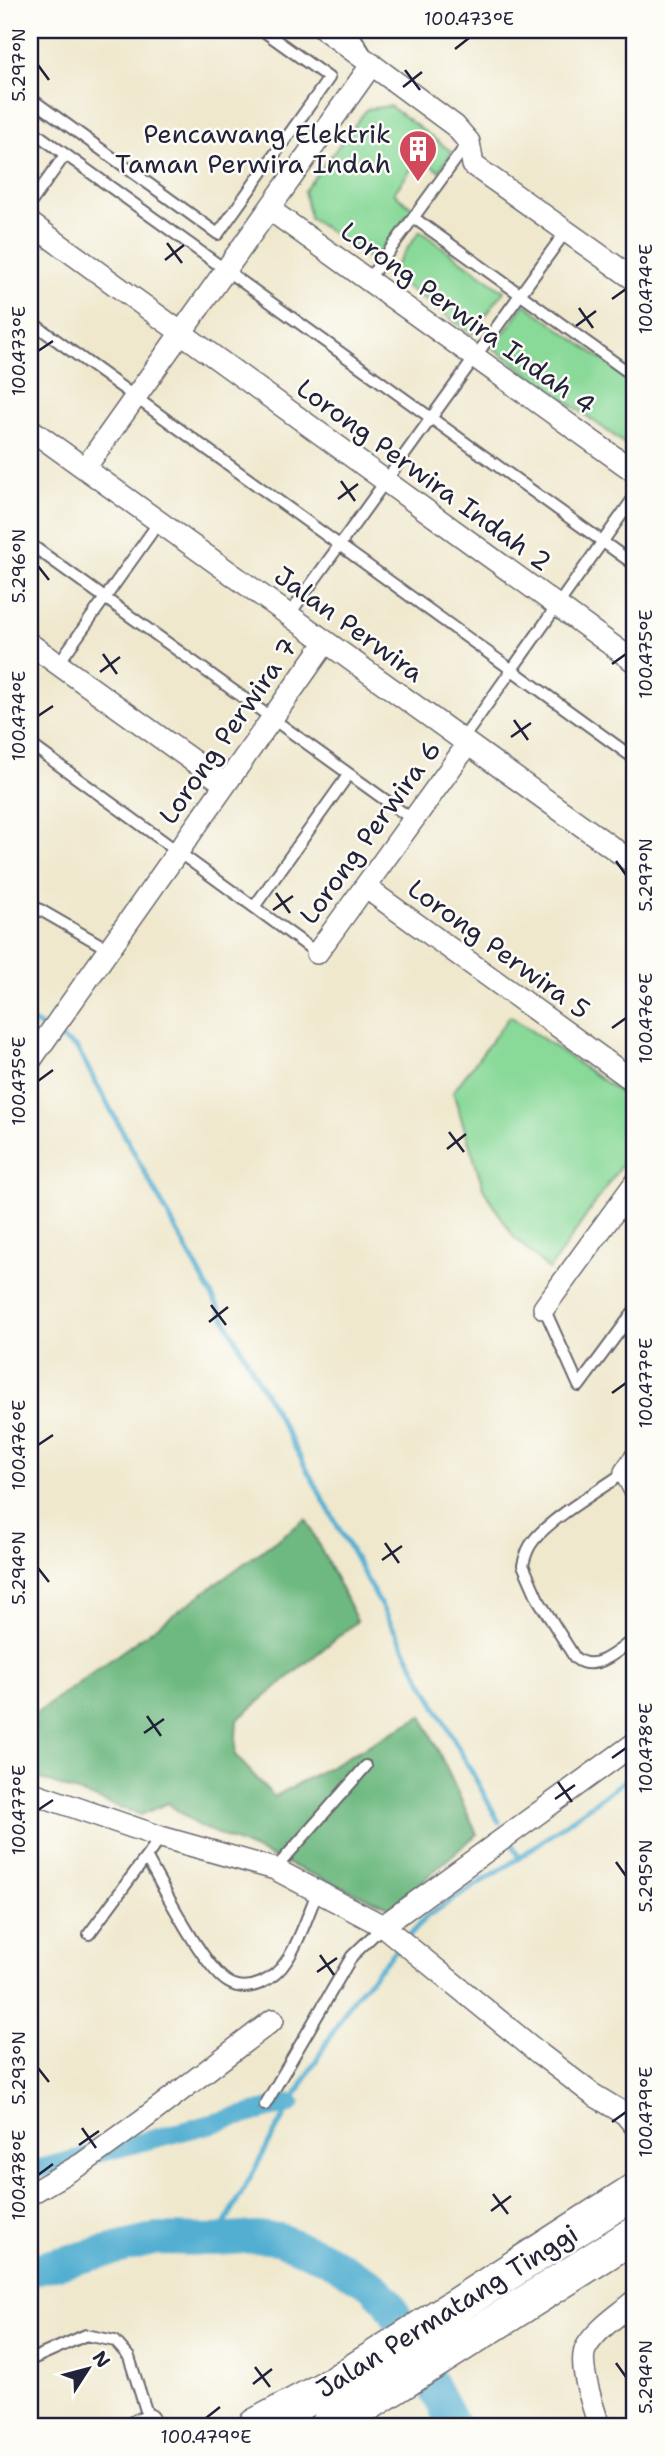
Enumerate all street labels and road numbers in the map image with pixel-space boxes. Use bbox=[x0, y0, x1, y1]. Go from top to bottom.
street label: Lorong Perwira Indah 4 bbox=[334, 213, 603, 422]
street label: Lorong Perwira Indah 2 bbox=[290, 370, 559, 579]
street label: Jalan Perwira bbox=[268, 558, 431, 690]
street label: Lorong Perwira 7 bbox=[150, 631, 305, 831]
street label: Lorong Perwira 6 bbox=[291, 733, 448, 931]
street label: Lorong Perwira 5 bbox=[401, 871, 598, 1027]
street label: Jalan Permatang Tinggi bbox=[309, 2216, 584, 2406]

